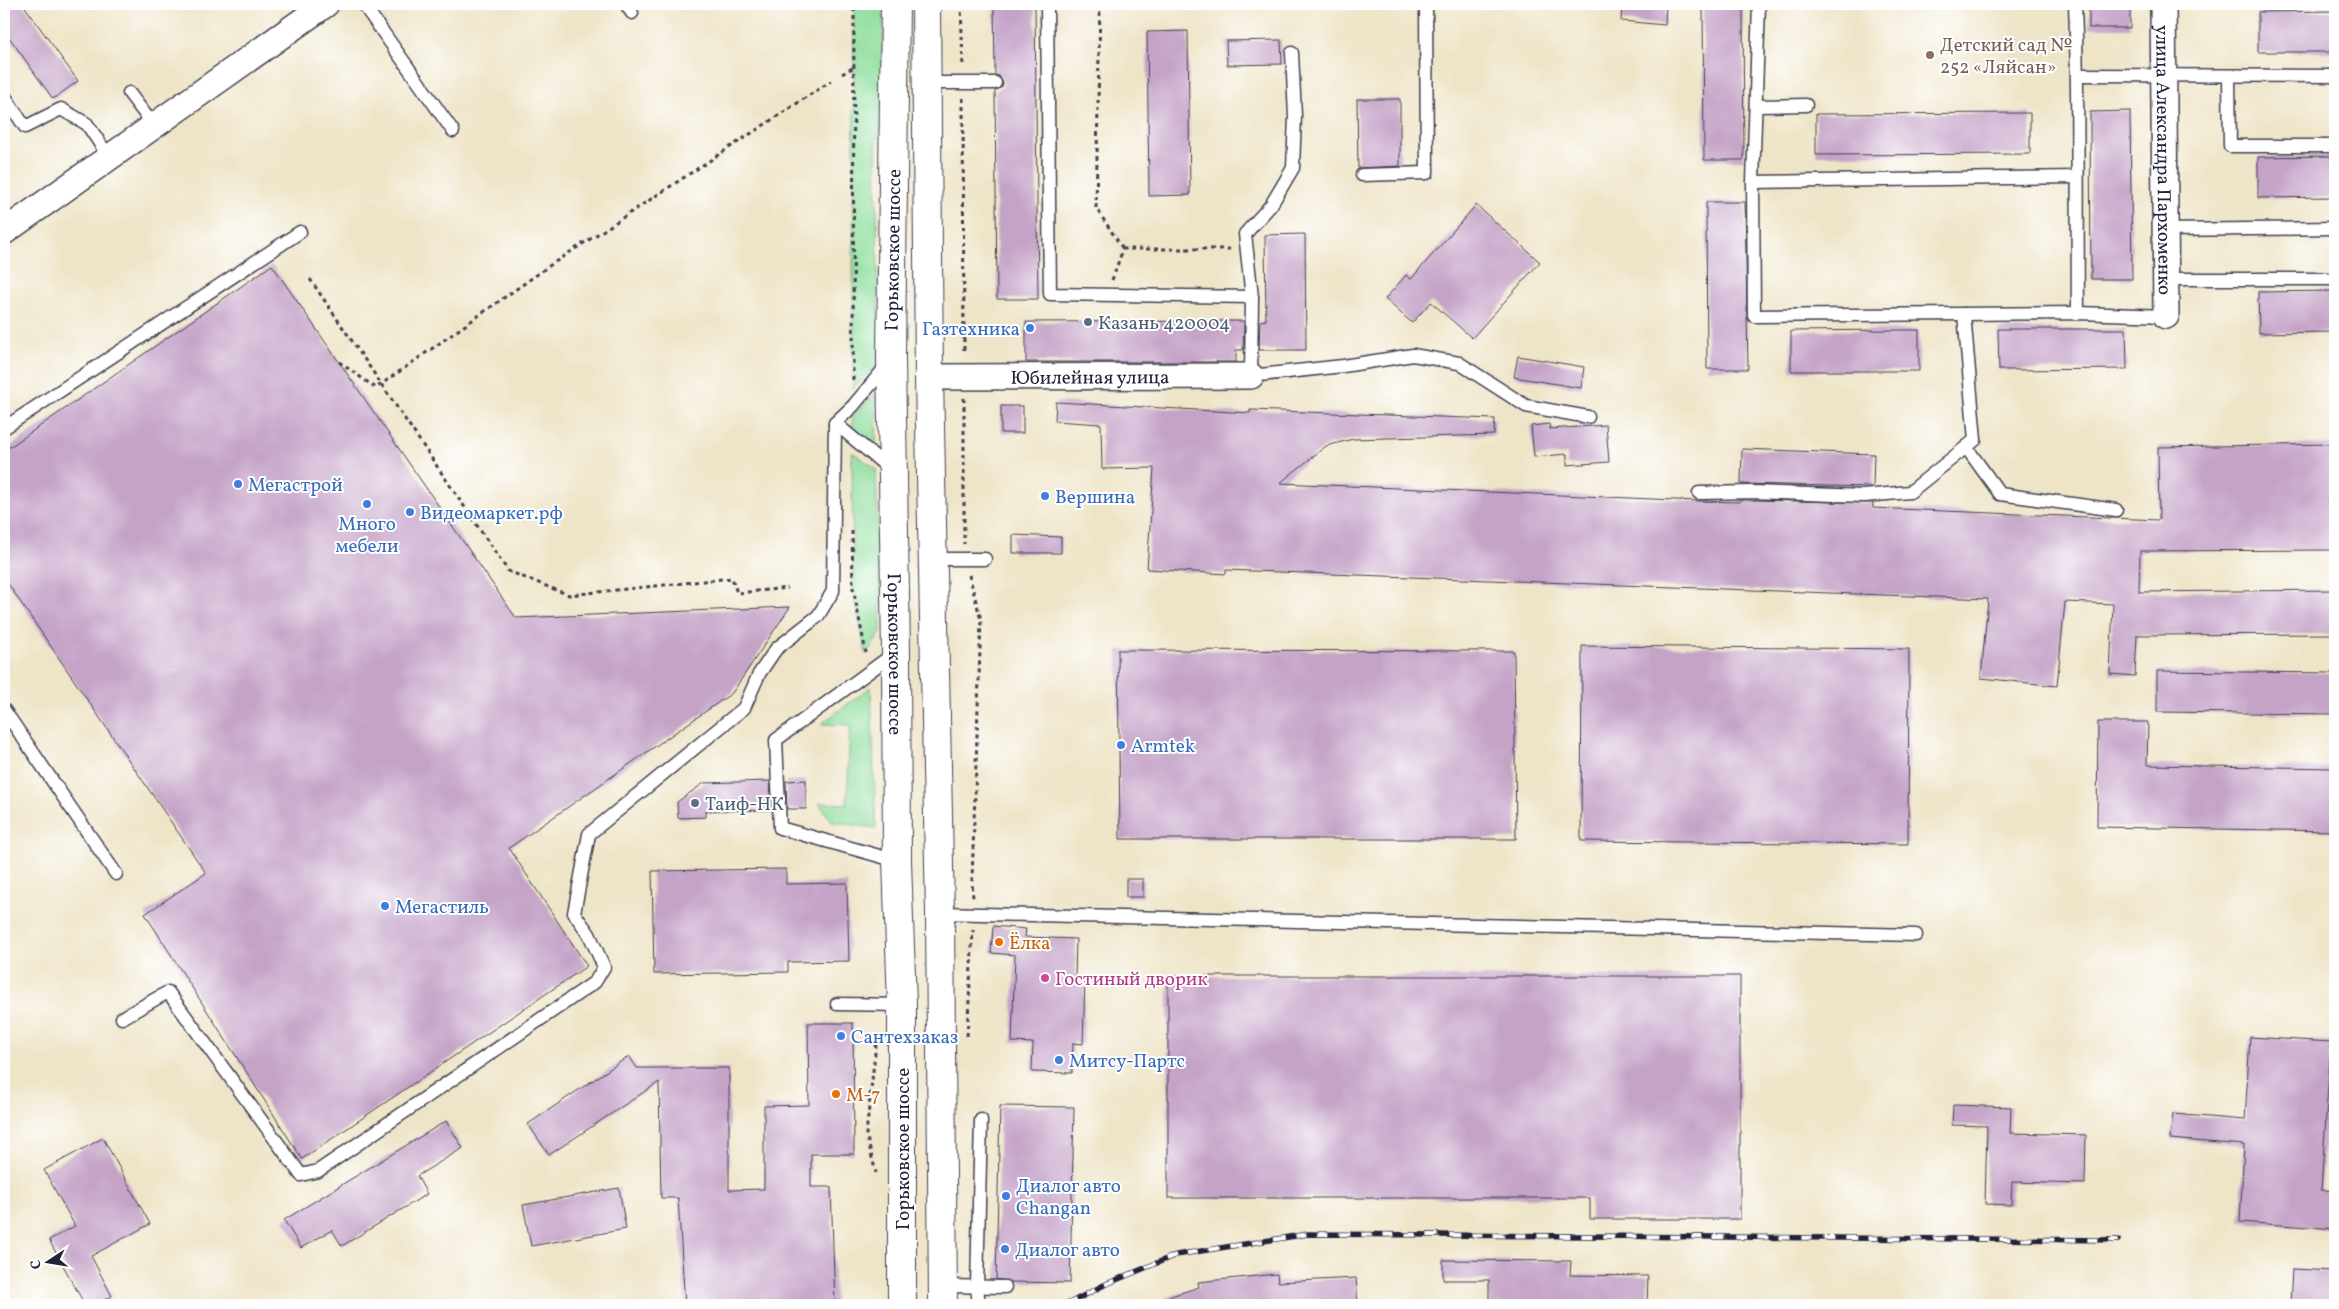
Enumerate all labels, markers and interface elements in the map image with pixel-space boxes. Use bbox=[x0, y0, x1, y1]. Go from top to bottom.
street label: улица Александра Пархоменко bbox=[2148, 25, 2177, 295]
place label: Детский сад № 252 «Ляйсан» bbox=[1940, 33, 2072, 81]
marker: Детский сад № 252 «Ляйсан» bbox=[1924, 49, 1936, 61]
street label: Горьковское шоссе bbox=[880, 169, 908, 331]
place label: Казань 420004 bbox=[1098, 311, 1230, 337]
marker: Казань 420004 bbox=[1082, 316, 1094, 328]
place label: Газтехника bbox=[922, 317, 1020, 343]
marker: Газтехника bbox=[1024, 322, 1036, 334]
street label: Юбилейная улица bbox=[1010, 365, 1170, 392]
place label: Мегастрой bbox=[248, 473, 343, 499]
marker: Мегастрой bbox=[232, 478, 244, 490]
place label: Вершина bbox=[1055, 485, 1135, 511]
marker: Вершина bbox=[1039, 490, 1051, 502]
marker: Много мебели bbox=[361, 498, 373, 510]
place label: Видеомаркет.рф bbox=[420, 501, 563, 527]
marker: Видеомаркет.рф bbox=[404, 506, 416, 518]
place label: Много мебели bbox=[335, 512, 399, 560]
street label: Горьковское шоссе bbox=[880, 573, 907, 735]
place label: Armtek bbox=[1131, 734, 1195, 760]
marker: Armtek bbox=[1115, 739, 1127, 751]
place label: Таиф-НК bbox=[705, 792, 784, 818]
marker: Таиф-НК bbox=[689, 797, 701, 809]
place label: Мегастиль bbox=[395, 895, 489, 921]
marker: Мегастиль bbox=[379, 900, 391, 912]
place label: Ёлка bbox=[1009, 931, 1050, 957]
marker: Ёлка bbox=[993, 936, 1005, 948]
place label: Гостиный дворик bbox=[1055, 967, 1208, 993]
marker: Гостиный дворик bbox=[1039, 972, 1051, 984]
place label: Сантехзаказ bbox=[851, 1025, 958, 1051]
marker: Сантехзаказ bbox=[835, 1030, 847, 1042]
place label: Митсу-Партс bbox=[1069, 1049, 1185, 1075]
marker: Митсу-Партс bbox=[1053, 1054, 1065, 1066]
street label: Горьковское шоссе bbox=[891, 1068, 917, 1230]
place label: M-7 bbox=[846, 1083, 881, 1109]
marker: M-7 bbox=[830, 1088, 842, 1100]
place label: Диалог авто Changan bbox=[1016, 1174, 1121, 1222]
marker: Диалог авто Changan bbox=[1000, 1190, 1012, 1202]
north arrow bbox=[22, 1236, 72, 1286]
place label: Диалог авто bbox=[1015, 1238, 1120, 1264]
marker: Диалог авто bbox=[999, 1243, 1011, 1255]
text: С bbox=[27, 1258, 47, 1271]

